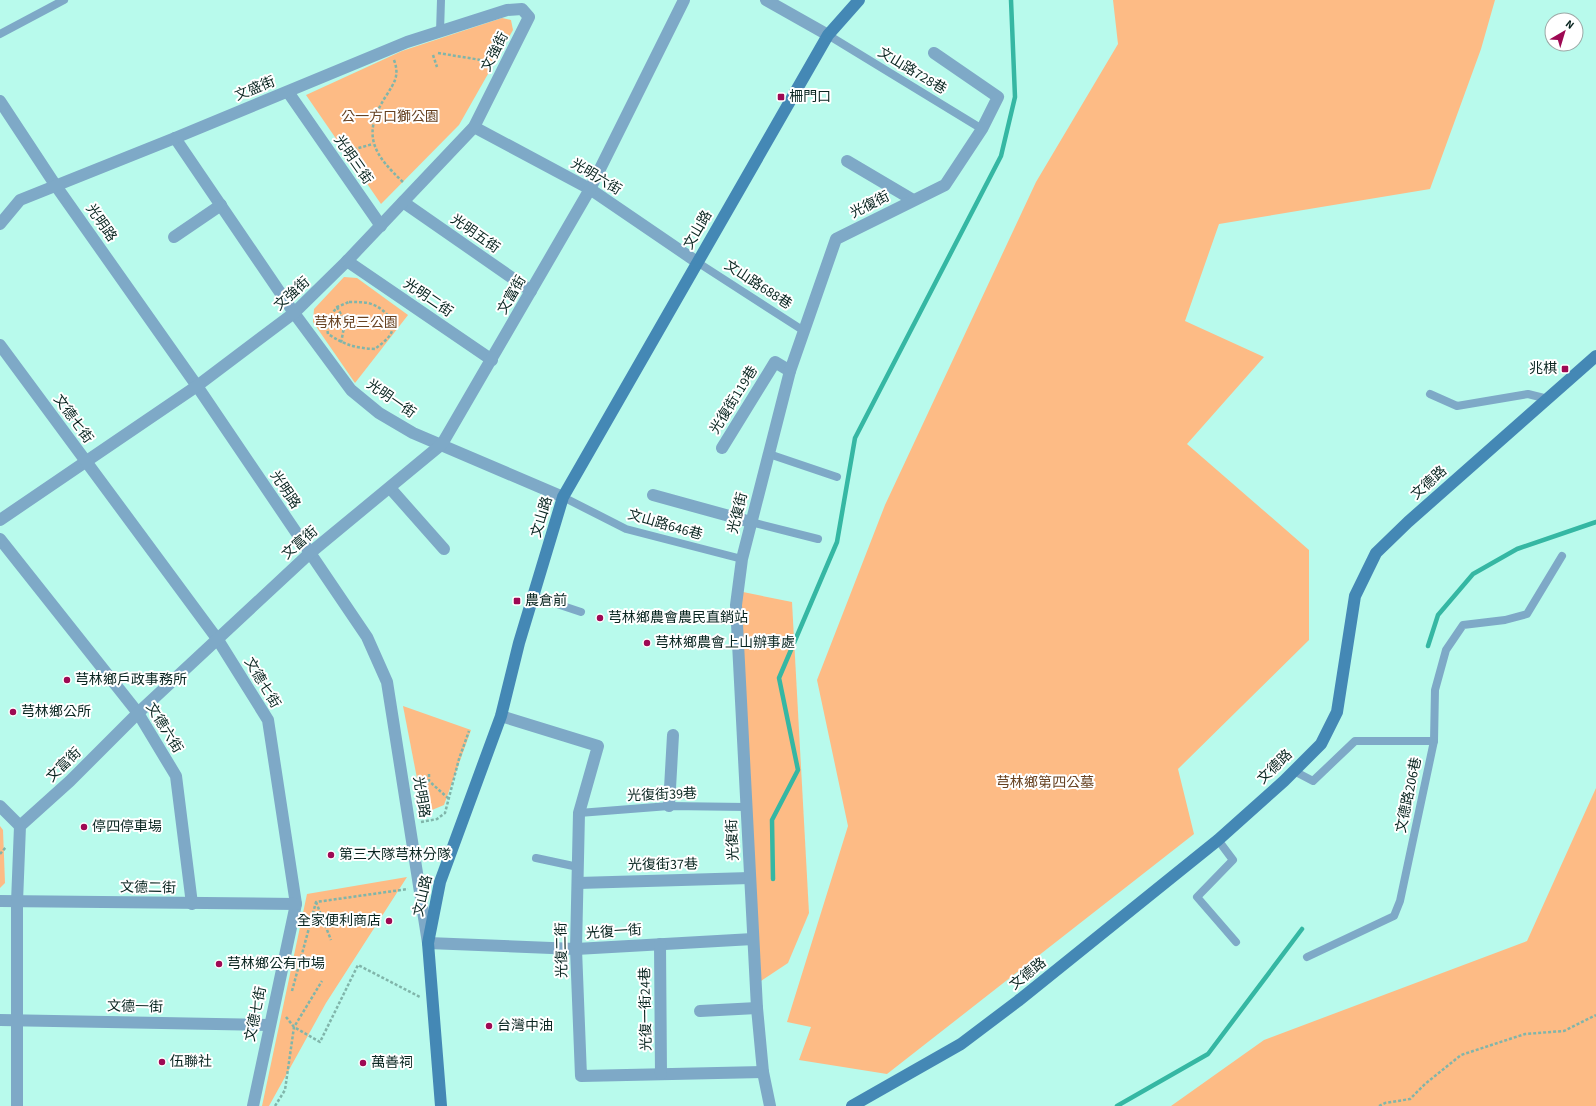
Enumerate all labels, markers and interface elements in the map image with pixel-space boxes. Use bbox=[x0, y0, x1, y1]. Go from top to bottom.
north arrow bbox=[1544, 12, 1584, 52]
text: N bbox=[1562, 16, 1577, 33]
street label: 文強街 bbox=[477, 29, 513, 75]
street label: 文山路728巷 bbox=[874, 43, 950, 99]
street label: 文盛街 bbox=[232, 72, 278, 106]
place label: 柵門口 bbox=[789, 87, 831, 107]
marker: 柵門口 bbox=[776, 92, 786, 102]
park label: 公一方口獅公園 bbox=[341, 107, 439, 127]
street label: 光明三街 bbox=[329, 131, 377, 189]
street label: 光明六街 bbox=[567, 154, 625, 200]
street label: 光復街 bbox=[847, 187, 893, 223]
street label: 光明路 bbox=[81, 200, 121, 246]
street label: 文山路 bbox=[679, 207, 717, 253]
street label: 光明五街 bbox=[446, 210, 504, 258]
street label: 文山路688巷 bbox=[720, 256, 796, 314]
street label: 文富街 bbox=[493, 272, 531, 318]
street label: 文強街 bbox=[270, 273, 314, 315]
street label: 光明二街 bbox=[399, 274, 457, 322]
park label: 芎林兒三公園 bbox=[314, 313, 398, 333]
place label: 兆棋 bbox=[1529, 359, 1557, 379]
street label: 光復街119巷 bbox=[705, 362, 763, 438]
marker: 兆棋 bbox=[1560, 364, 1570, 374]
street label: 光明一街 bbox=[362, 375, 420, 423]
street label: 文德七街 bbox=[48, 390, 98, 448]
street label: 文德路 bbox=[1407, 462, 1451, 504]
street label: 光明路 bbox=[265, 467, 305, 513]
street label: 光復街 bbox=[723, 490, 753, 536]
street label: 文山路 bbox=[526, 494, 558, 540]
street label: 文山路646巷 bbox=[625, 505, 705, 545]
street label: 文富街 bbox=[278, 522, 322, 564]
place label: 農倉前 bbox=[525, 591, 567, 611]
marker: 農倉前 bbox=[512, 596, 522, 606]
place label: 芎林鄉農會農民直銷站 bbox=[608, 608, 748, 628]
marker: 芎林鄉農會農民直銷站 bbox=[595, 613, 605, 623]
place label: 芎林鄉農會上山辦事處 bbox=[655, 633, 795, 653]
marker: 芎林鄉農會上山辦事處 bbox=[642, 638, 652, 648]
street label: 文德七街 bbox=[239, 654, 285, 712]
place label: 芎林鄉戶政事務所 bbox=[75, 670, 187, 690]
marker: 芎林鄉戶政事務所 bbox=[62, 675, 72, 685]
street label: 文德六街 bbox=[141, 699, 187, 757]
place label: 芎林鄉公所 bbox=[21, 702, 91, 722]
marker: 芎林鄉公所 bbox=[8, 707, 18, 717]
street label: 文富街 bbox=[42, 743, 86, 787]
street label: 文德路 bbox=[1253, 745, 1297, 789]
street label: 文德路206巷 bbox=[1391, 755, 1427, 835]
park label: 芎林鄉第四公墓 bbox=[996, 773, 1094, 793]
street label: 光明路 bbox=[408, 775, 434, 819]
street label: 光復街39巷 bbox=[627, 784, 697, 806]
place label: 停四停車場 bbox=[92, 817, 162, 837]
street label: 光復街 bbox=[722, 819, 744, 861]
marker: 停四停車場 bbox=[79, 822, 89, 832]
place label: 第三大隊芎林分隊 bbox=[339, 845, 451, 865]
marker: 第三大隊芎林分隊 bbox=[326, 850, 336, 860]
street label: 光復街37巷 bbox=[628, 854, 698, 876]
street label: 文山路 bbox=[409, 873, 437, 919]
street label: 文德二街 bbox=[120, 878, 176, 898]
place label: 全家便利商店 bbox=[297, 911, 381, 931]
marker: 全家便利商店 bbox=[384, 916, 394, 926]
street label: 光復一街 bbox=[585, 920, 643, 944]
street label: 光復二街 bbox=[552, 922, 572, 978]
street label: 文德路 bbox=[1005, 953, 1051, 995]
place label: 芎林鄉公有市場 bbox=[227, 954, 325, 974]
marker: 芎林鄉公有市場 bbox=[214, 959, 224, 969]
street label: 光復一街24巷 bbox=[635, 967, 657, 1051]
street label: 文德七街 bbox=[240, 985, 272, 1043]
street label: 文德一街 bbox=[107, 997, 163, 1017]
place label: 台灣中油 bbox=[497, 1016, 553, 1036]
marker: 台灣中油 bbox=[484, 1021, 494, 1031]
place label: 伍聯社 bbox=[170, 1052, 212, 1072]
place label: 萬善祠 bbox=[371, 1053, 413, 1073]
marker: 伍聯社 bbox=[157, 1057, 167, 1067]
marker: 萬善祠 bbox=[358, 1058, 368, 1068]

